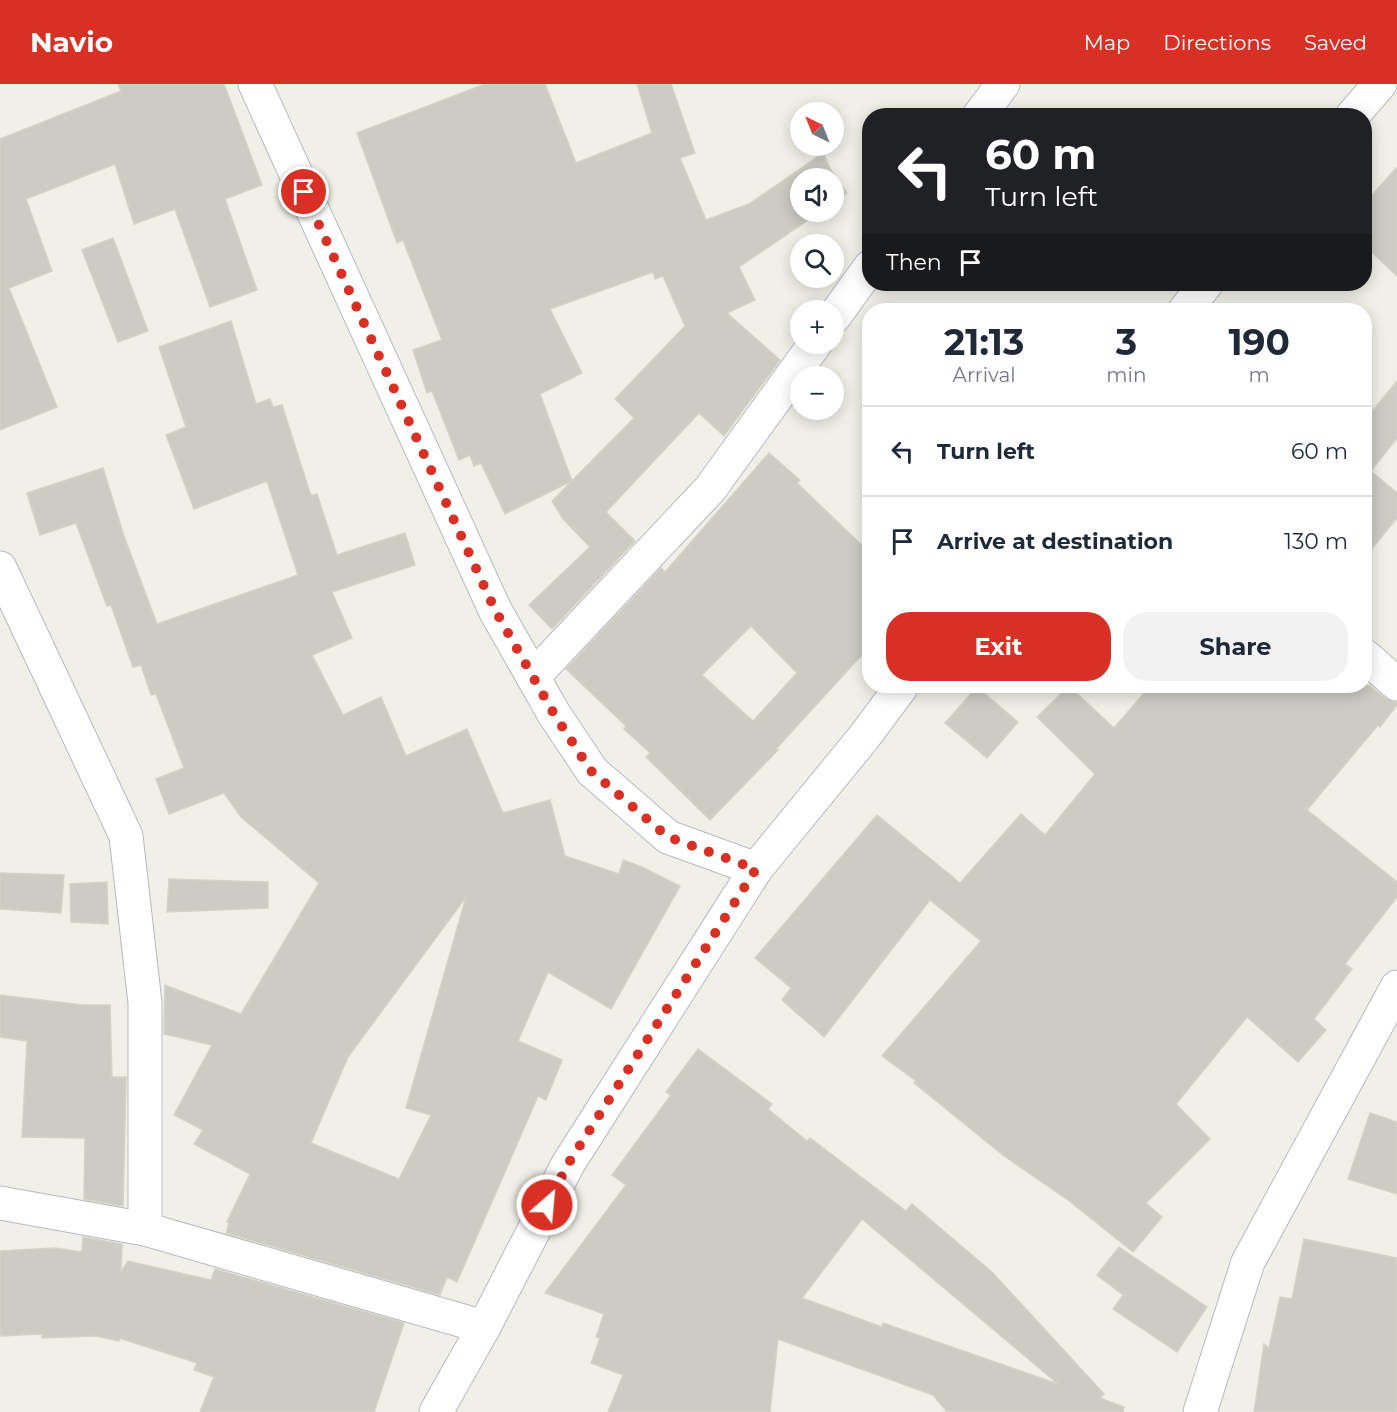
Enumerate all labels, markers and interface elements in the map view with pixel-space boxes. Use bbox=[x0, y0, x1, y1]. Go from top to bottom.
text: Navio bbox=[30, 25, 113, 59]
text: Map bbox=[1084, 30, 1130, 55]
text: Directions bbox=[1163, 30, 1271, 55]
text: Saved bbox=[1304, 30, 1367, 55]
north arrow bbox=[790, 102, 844, 156]
map controls bbox=[790, 102, 844, 420]
text: 60 m bbox=[985, 128, 1096, 180]
icon: left bbox=[886, 132, 964, 210]
pin bbox=[278, 166, 329, 217]
button: sound bbox=[790, 168, 844, 222]
icon: arrive bbox=[287, 175, 320, 208]
text: Turn left bbox=[985, 180, 1098, 213]
button: search bbox=[790, 234, 844, 288]
icon: arrive bbox=[954, 246, 987, 279]
text: Then bbox=[886, 249, 942, 276]
button: + bbox=[790, 300, 844, 354]
text: 21:13 bbox=[944, 320, 1024, 364]
text: 3 bbox=[1116, 320, 1137, 364]
text: 190 bbox=[1228, 320, 1290, 364]
text: Arrival bbox=[953, 363, 1016, 387]
text: min bbox=[1106, 363, 1146, 387]
text: m bbox=[1249, 363, 1270, 387]
button: − bbox=[790, 366, 844, 420]
icon: left bbox=[886, 435, 919, 468]
text: Turn left bbox=[937, 438, 1035, 465]
text: 60 m bbox=[1291, 438, 1348, 465]
icon: arrive bbox=[886, 525, 919, 558]
text: Arrive at destination bbox=[937, 528, 1173, 555]
text: 130 m bbox=[1284, 528, 1348, 555]
button: Exit bbox=[886, 612, 1111, 681]
button: Share bbox=[1123, 612, 1348, 681]
position arrow bbox=[515, 1173, 579, 1237]

